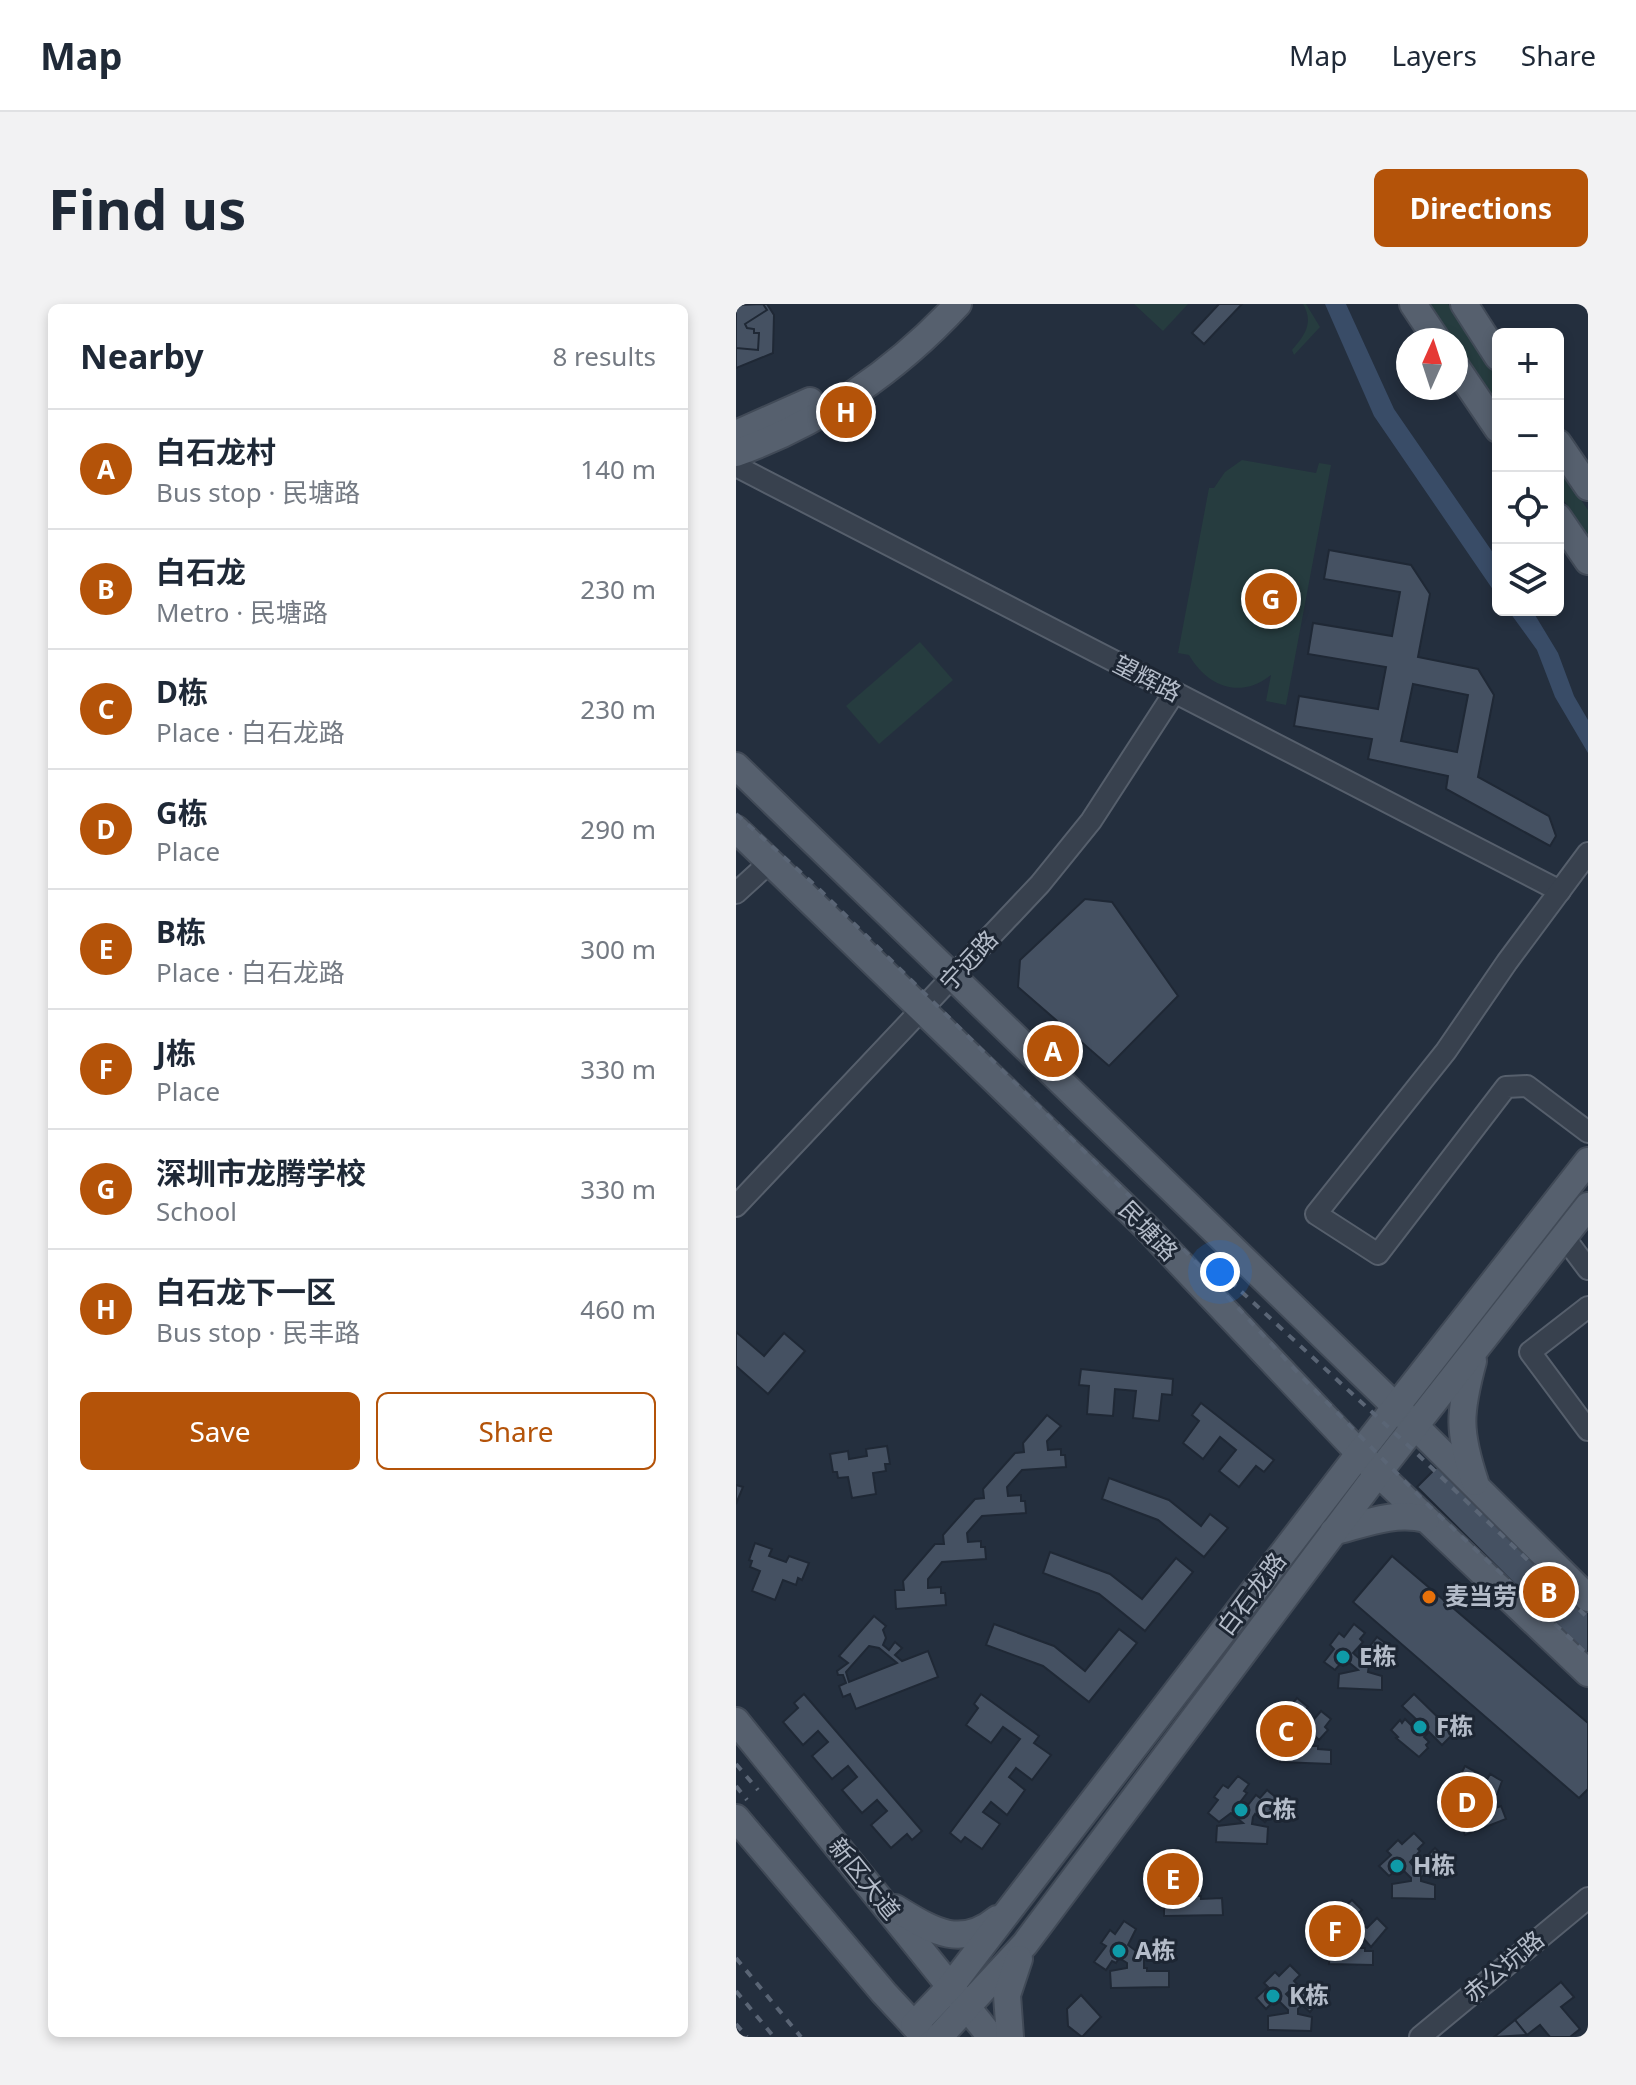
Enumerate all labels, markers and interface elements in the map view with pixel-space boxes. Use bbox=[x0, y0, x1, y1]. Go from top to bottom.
text: Map bbox=[40, 29, 123, 81]
text: Map bbox=[1289, 36, 1347, 74]
text: Layers bbox=[1391, 36, 1477, 74]
text: Share bbox=[1521, 36, 1596, 74]
button: Directions bbox=[1374, 169, 1588, 247]
text: Find us bbox=[48, 170, 246, 246]
north arrow bbox=[1396, 328, 1468, 400]
map controls bbox=[1492, 328, 1564, 616]
button: + bbox=[1492, 328, 1564, 400]
text: Nearby bbox=[80, 333, 204, 379]
text: 8 results bbox=[552, 338, 656, 374]
pin: H bbox=[820, 382, 872, 442]
button: − bbox=[1492, 400, 1564, 472]
text: 白石龙村 bbox=[156, 431, 276, 472]
text: A bbox=[97, 451, 115, 487]
text: 140 m bbox=[580, 451, 656, 487]
button: locate bbox=[1492, 472, 1564, 544]
text: Bus stop · 民塘路 bbox=[156, 474, 360, 510]
button: layers bbox=[1492, 544, 1564, 616]
text: 白石龙 bbox=[156, 551, 246, 592]
pin: G bbox=[1245, 569, 1297, 629]
text: B bbox=[97, 571, 115, 607]
text: 230 m bbox=[580, 571, 656, 607]
text: Metro · 民塘路 bbox=[156, 594, 328, 630]
street label: 望辉路 bbox=[1108, 647, 1187, 709]
text: D栋 bbox=[156, 671, 208, 712]
text: C bbox=[98, 691, 114, 727]
text: 230 m bbox=[580, 691, 656, 727]
text: Place · 白石龙路 bbox=[156, 714, 345, 750]
text: G栋 bbox=[156, 792, 208, 833]
text: D bbox=[96, 811, 116, 847]
text: 290 m bbox=[580, 811, 656, 847]
text: Place bbox=[156, 833, 220, 869]
text: B栋 bbox=[156, 911, 206, 952]
street label: 宁远路 bbox=[931, 922, 1005, 998]
text: E bbox=[99, 931, 113, 967]
text: 300 m bbox=[580, 931, 656, 967]
text: Place · 白石龙路 bbox=[156, 954, 345, 990]
pin: A bbox=[1027, 1021, 1079, 1081]
text: J栋 bbox=[156, 1032, 196, 1073]
text: F bbox=[99, 1051, 113, 1087]
text: 330 m bbox=[580, 1051, 656, 1087]
text: Place bbox=[156, 1073, 220, 1109]
text: 深圳市龙腾学校 bbox=[156, 1152, 366, 1193]
text: G bbox=[97, 1171, 115, 1207]
text: 330 m bbox=[580, 1171, 656, 1207]
text: School bbox=[156, 1193, 237, 1229]
street label: 民塘路 bbox=[1112, 1193, 1186, 1267]
your location bbox=[1200, 1252, 1240, 1292]
text: 白石龙下一区 bbox=[156, 1271, 336, 1312]
text: H bbox=[96, 1291, 116, 1327]
text: 460 m bbox=[580, 1291, 656, 1327]
text: Bus stop · 民丰路 bbox=[156, 1314, 360, 1350]
button: Save bbox=[80, 1392, 360, 1470]
button: Share bbox=[376, 1392, 656, 1470]
street label: 白石龙路 bbox=[1209, 1545, 1293, 1641]
pin: B bbox=[1523, 1562, 1575, 1622]
place label: 麦当劳 bbox=[1445, 1579, 1517, 1612]
marker: 麦当劳 bbox=[1420, 1588, 1438, 1606]
place label: E栋 bbox=[1359, 1639, 1396, 1672]
marker: E栋 bbox=[1334, 1648, 1352, 1666]
pin: C bbox=[1260, 1701, 1312, 1761]
place label: F栋 bbox=[1436, 1709, 1473, 1742]
marker: F栋 bbox=[1411, 1718, 1429, 1736]
pin: D bbox=[1441, 1772, 1493, 1832]
place label: C栋 bbox=[1257, 1792, 1296, 1825]
marker: C栋 bbox=[1232, 1801, 1250, 1819]
street label: 新区大道 bbox=[822, 1830, 908, 1926]
place label: H栋 bbox=[1413, 1848, 1455, 1881]
pin: E bbox=[1147, 1849, 1199, 1909]
marker: H栋 bbox=[1388, 1857, 1406, 1875]
pin: F bbox=[1309, 1901, 1361, 1961]
street label: 赤公坑路 bbox=[1456, 1922, 1550, 2009]
place label: A栋 bbox=[1135, 1933, 1176, 1966]
marker: A栋 bbox=[1110, 1942, 1128, 1960]
place label: K栋 bbox=[1289, 1978, 1329, 2011]
marker: K栋 bbox=[1264, 1987, 1282, 2005]

